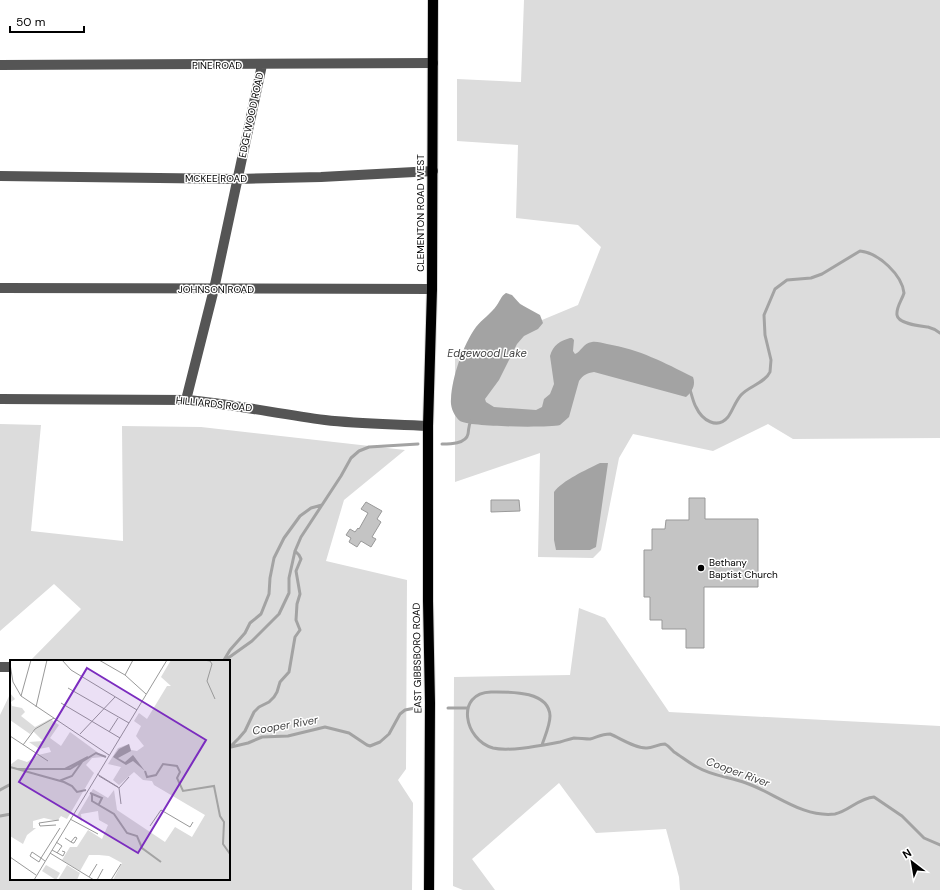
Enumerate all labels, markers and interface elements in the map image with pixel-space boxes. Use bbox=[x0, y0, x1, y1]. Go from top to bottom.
scale bar bbox=[10, 8, 84, 34]
text: 50 m bbox=[16, 14, 45, 30]
street label: PINE ROAD bbox=[192, 59, 242, 72]
street label: EDGEWOOD ROAD bbox=[236, 71, 266, 159]
street label: CLEMENTON ROAD WEST bbox=[414, 154, 427, 272]
street label: MCKEE ROAD bbox=[185, 172, 247, 185]
street label: JOHNSON ROAD bbox=[178, 283, 254, 296]
water label: Edgewood Lake bbox=[447, 346, 527, 360]
street label: HILLIARDS ROAD bbox=[175, 394, 253, 414]
place label: Bethany Baptist Church bbox=[709, 556, 778, 581]
marker: Bethany Baptist Church bbox=[696, 563, 706, 573]
street label: EAST GIBBSBORO ROAD bbox=[410, 602, 424, 713]
inset map bbox=[10, 660, 230, 880]
water label: Cooper River bbox=[251, 712, 320, 738]
water label: Cooper River bbox=[704, 754, 773, 790]
north arrow bbox=[892, 842, 932, 882]
text: N bbox=[900, 845, 914, 861]

